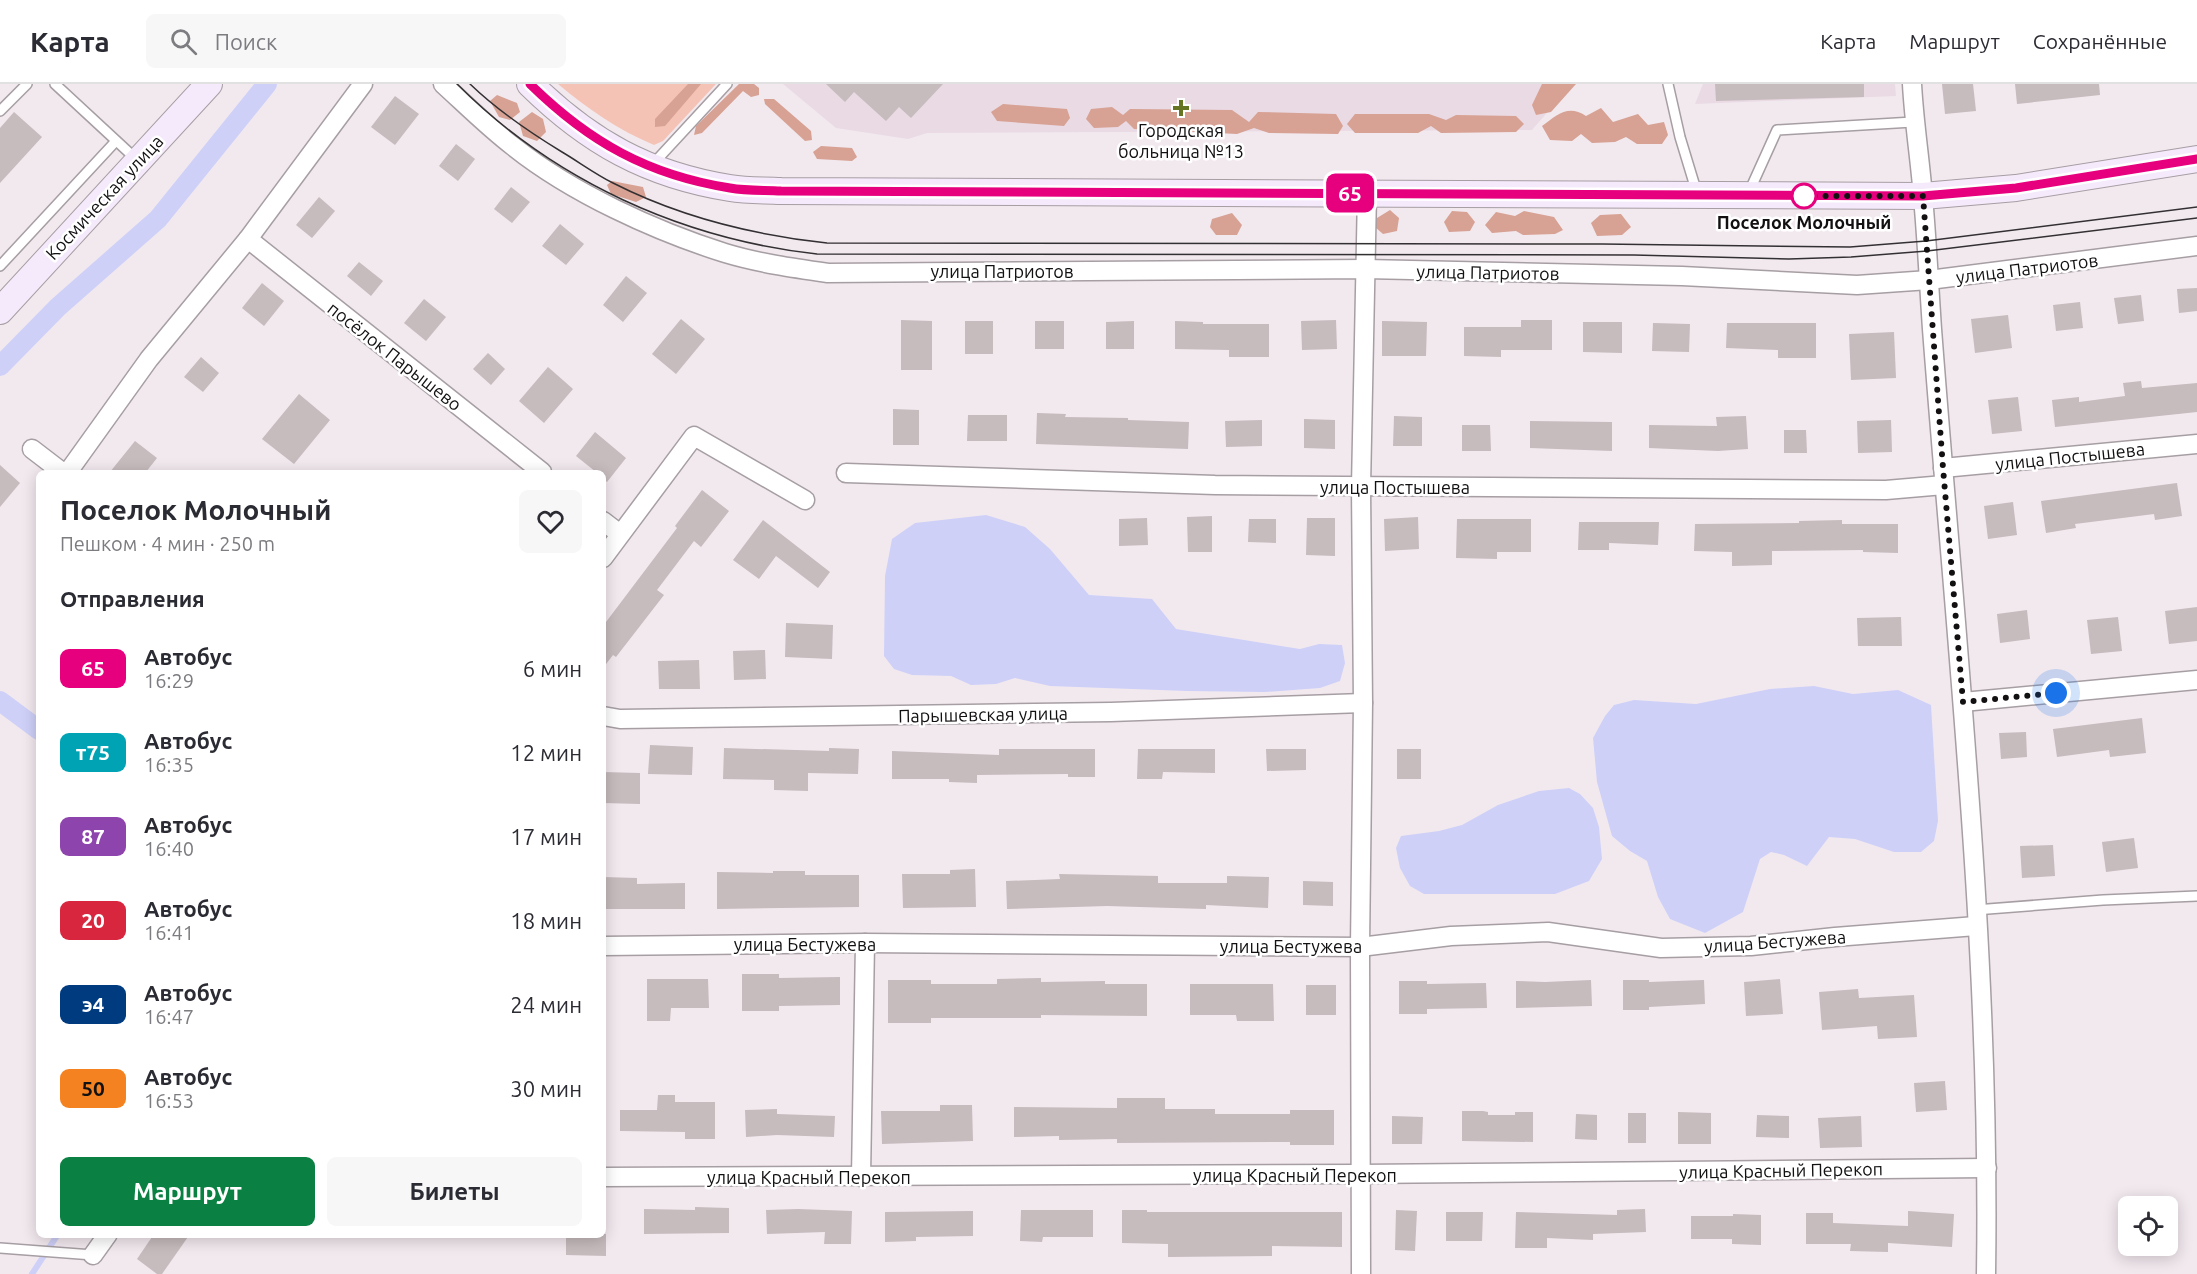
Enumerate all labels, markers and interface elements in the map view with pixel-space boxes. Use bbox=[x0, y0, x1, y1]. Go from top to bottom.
search box bbox=[146, 14, 566, 68]
icon: search bbox=[167, 25, 200, 58]
text: Карта bbox=[30, 26, 110, 57]
text: Поиск bbox=[215, 29, 277, 54]
text: Карта bbox=[1820, 29, 1876, 53]
text: Маршрут bbox=[1909, 29, 2000, 53]
text: Сохранённые bbox=[2033, 29, 2167, 53]
marker: Городская больница №13 bbox=[1172, 99, 1190, 117]
place label: Городская больница №13 bbox=[1118, 120, 1244, 161]
street label: Космическая улица bbox=[41, 131, 167, 263]
line badge: 65 bbox=[1323, 174, 1377, 212]
text: 65 bbox=[1338, 181, 1362, 205]
marker: Поселок Молочный bbox=[1791, 183, 1817, 209]
place label: Поселок Молочный bbox=[1717, 212, 1891, 232]
street label: улица Патриотов bbox=[1955, 249, 2099, 287]
street label: улица Патриотов bbox=[930, 261, 1074, 281]
street label: улица Патриотов bbox=[1416, 261, 1560, 283]
street label: посёлок Парышево bbox=[324, 298, 466, 414]
street label: улица Постышева bbox=[1994, 438, 2146, 474]
street label: улица Постышева bbox=[1320, 477, 1470, 497]
button: heart bbox=[519, 490, 582, 553]
text: Поселок Молочный bbox=[60, 494, 331, 525]
text: Пешком · 4 мин · 250 m bbox=[60, 532, 275, 555]
text: Отправления bbox=[60, 586, 205, 611]
text: Автобус bbox=[144, 644, 232, 669]
text: 65 bbox=[81, 656, 105, 680]
text: 6 мин bbox=[523, 656, 582, 681]
text: 16:29 bbox=[144, 669, 194, 692]
your location bbox=[2041, 678, 2071, 708]
street label: Парышевская улица bbox=[898, 703, 1068, 725]
text: Автобус bbox=[144, 728, 232, 753]
text: т75 bbox=[76, 740, 110, 764]
text: 12 мин bbox=[510, 740, 582, 765]
text: 16:35 bbox=[144, 753, 194, 776]
text: Автобус bbox=[144, 812, 232, 837]
text: 87 bbox=[81, 824, 105, 848]
text: 17 мин bbox=[510, 824, 582, 849]
text: 16:40 bbox=[144, 837, 194, 860]
text: Автобус bbox=[144, 896, 232, 921]
text: 20 bbox=[81, 908, 105, 932]
text: 18 мин bbox=[510, 908, 582, 933]
text: 16:41 bbox=[144, 921, 194, 944]
street label: улица Бестужева bbox=[1703, 926, 1847, 956]
street label: улица Бестужева bbox=[734, 934, 876, 954]
street label: улица Бестужева bbox=[1220, 936, 1362, 956]
text: Автобус bbox=[144, 980, 232, 1005]
text: э4 bbox=[82, 992, 104, 1016]
text: 24 мин bbox=[510, 992, 582, 1017]
text: 16:47 bbox=[144, 1005, 194, 1028]
text: Автобус bbox=[144, 1064, 232, 1089]
text: 50 bbox=[81, 1076, 105, 1100]
text: 30 мин bbox=[510, 1076, 582, 1101]
text: 16:53 bbox=[144, 1089, 194, 1112]
button: Маршрут bbox=[60, 1157, 315, 1226]
button: Билеты bbox=[327, 1157, 582, 1226]
street label: улица Красный Перекоп bbox=[1679, 1158, 1883, 1182]
street label: улица Красный Перекоп bbox=[1193, 1165, 1397, 1185]
street label: улица Красный Перекоп bbox=[707, 1167, 911, 1187]
map controls bbox=[2118, 1196, 2178, 1256]
button: locate bbox=[2118, 1196, 2178, 1256]

